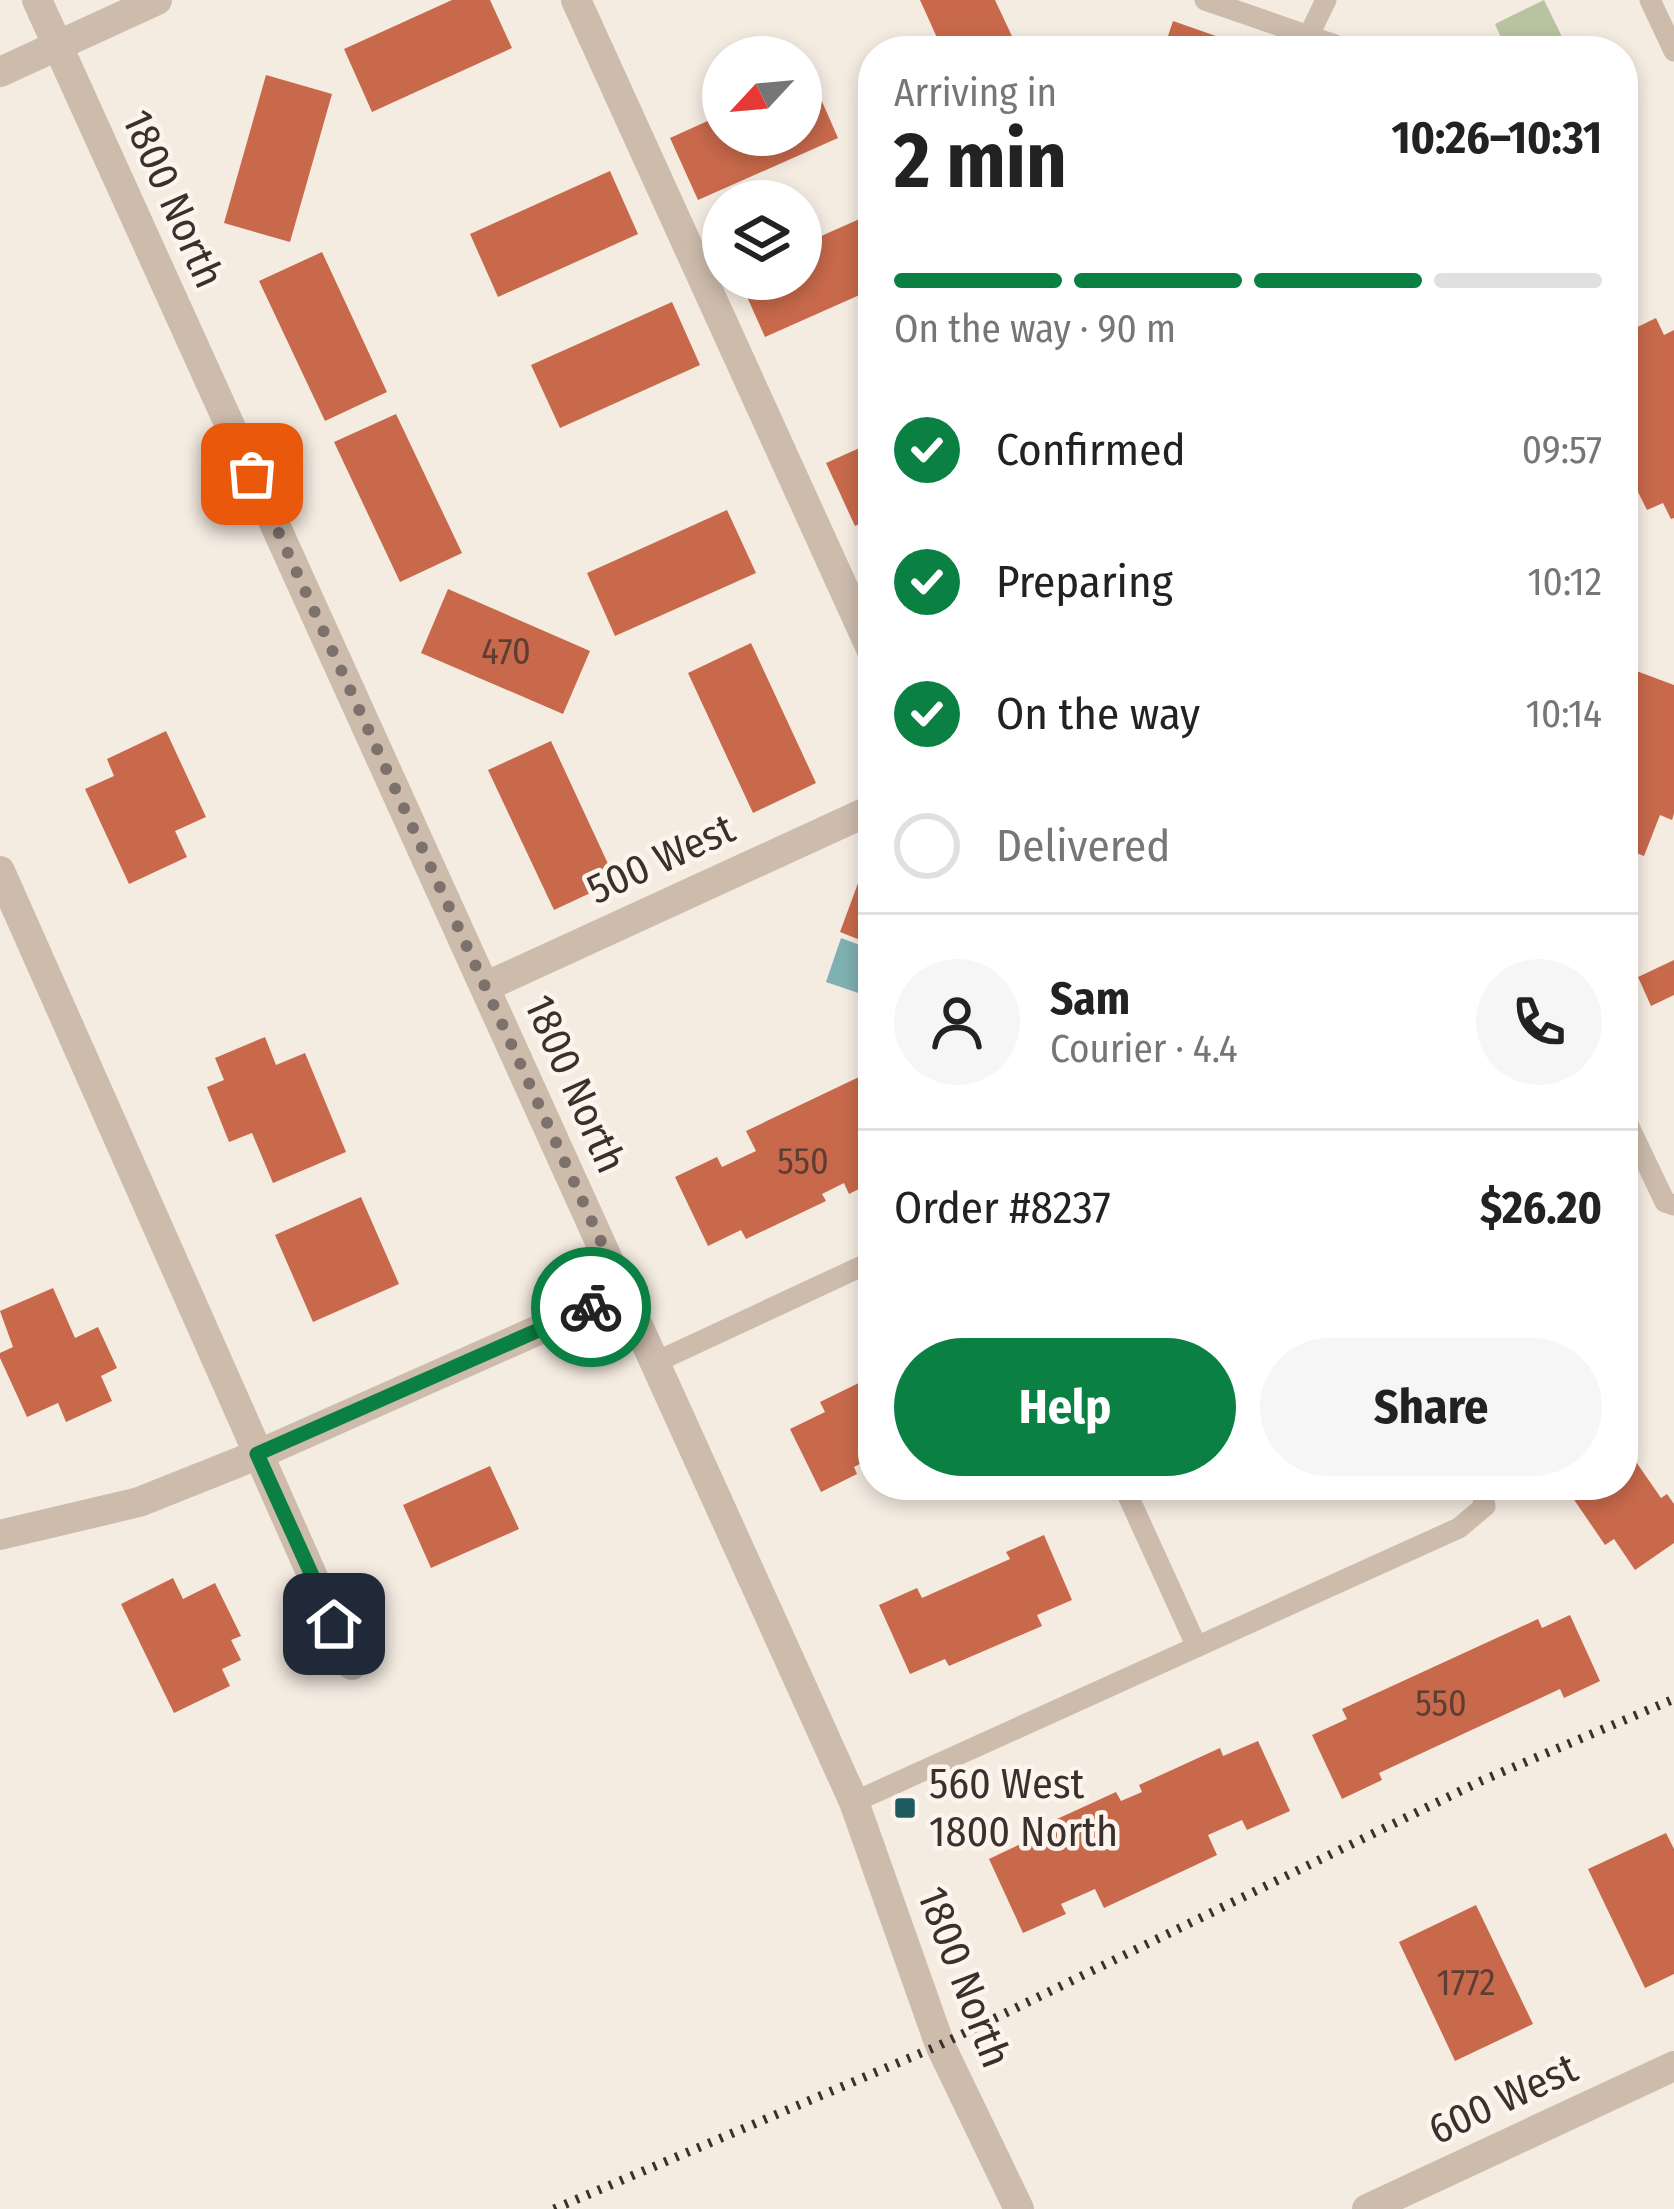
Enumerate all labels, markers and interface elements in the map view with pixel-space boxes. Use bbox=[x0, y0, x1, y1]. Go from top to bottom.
north arrow bbox=[702, 36, 822, 156]
map controls bbox=[702, 36, 822, 300]
text: Arriving in bbox=[894, 70, 1057, 116]
street label: 1800 North bbox=[112, 102, 234, 296]
text: 10:26–10:31 bbox=[1391, 111, 1602, 165]
text: 2 min bbox=[894, 114, 1067, 208]
button: layers bbox=[702, 180, 822, 300]
text: On the way · 90 m bbox=[894, 306, 1176, 352]
icon: check bbox=[894, 417, 960, 483]
pin bbox=[201, 423, 303, 525]
text: Confirmed bbox=[996, 423, 1186, 477]
text: 09:57 bbox=[1522, 427, 1602, 473]
icon: bag bbox=[219, 441, 285, 507]
icon: check bbox=[894, 549, 960, 615]
text: Preparing bbox=[996, 555, 1173, 609]
text: 10:12 bbox=[1527, 559, 1602, 605]
house number: 470 bbox=[481, 630, 531, 674]
icon: check bbox=[894, 681, 960, 747]
text: On the way bbox=[996, 687, 1200, 741]
text: 10:14 bbox=[1526, 691, 1602, 737]
street label: 500 West bbox=[580, 803, 743, 915]
text: Delivered bbox=[996, 819, 1170, 873]
button: person bbox=[894, 959, 1020, 1085]
button: phone bbox=[1476, 959, 1602, 1085]
text: Sam bbox=[1050, 972, 1130, 1026]
street label: 1800 North bbox=[514, 987, 636, 1181]
text: Courier · 4.4 bbox=[1050, 1026, 1238, 1072]
house number: 550 bbox=[777, 1140, 829, 1184]
text: Order #8237 bbox=[894, 1181, 1111, 1235]
text: $26.20 bbox=[1480, 1181, 1602, 1235]
courier bbox=[531, 1247, 651, 1367]
icon: bike bbox=[558, 1274, 624, 1340]
button: Help bbox=[894, 1338, 1236, 1476]
button: Share bbox=[1260, 1338, 1602, 1476]
pin bbox=[283, 1573, 385, 1675]
icon: home bbox=[301, 1591, 367, 1657]
house number: 550 bbox=[1415, 1682, 1467, 1726]
place label: 560 West 1800 North bbox=[929, 1759, 1118, 1857]
marker: 560 West 1800 North bbox=[892, 1795, 918, 1821]
street label: 1800 North bbox=[907, 1880, 1021, 2074]
house number: 1772 bbox=[1437, 1961, 1495, 2005]
street label: 600 West bbox=[1421, 2043, 1585, 2155]

